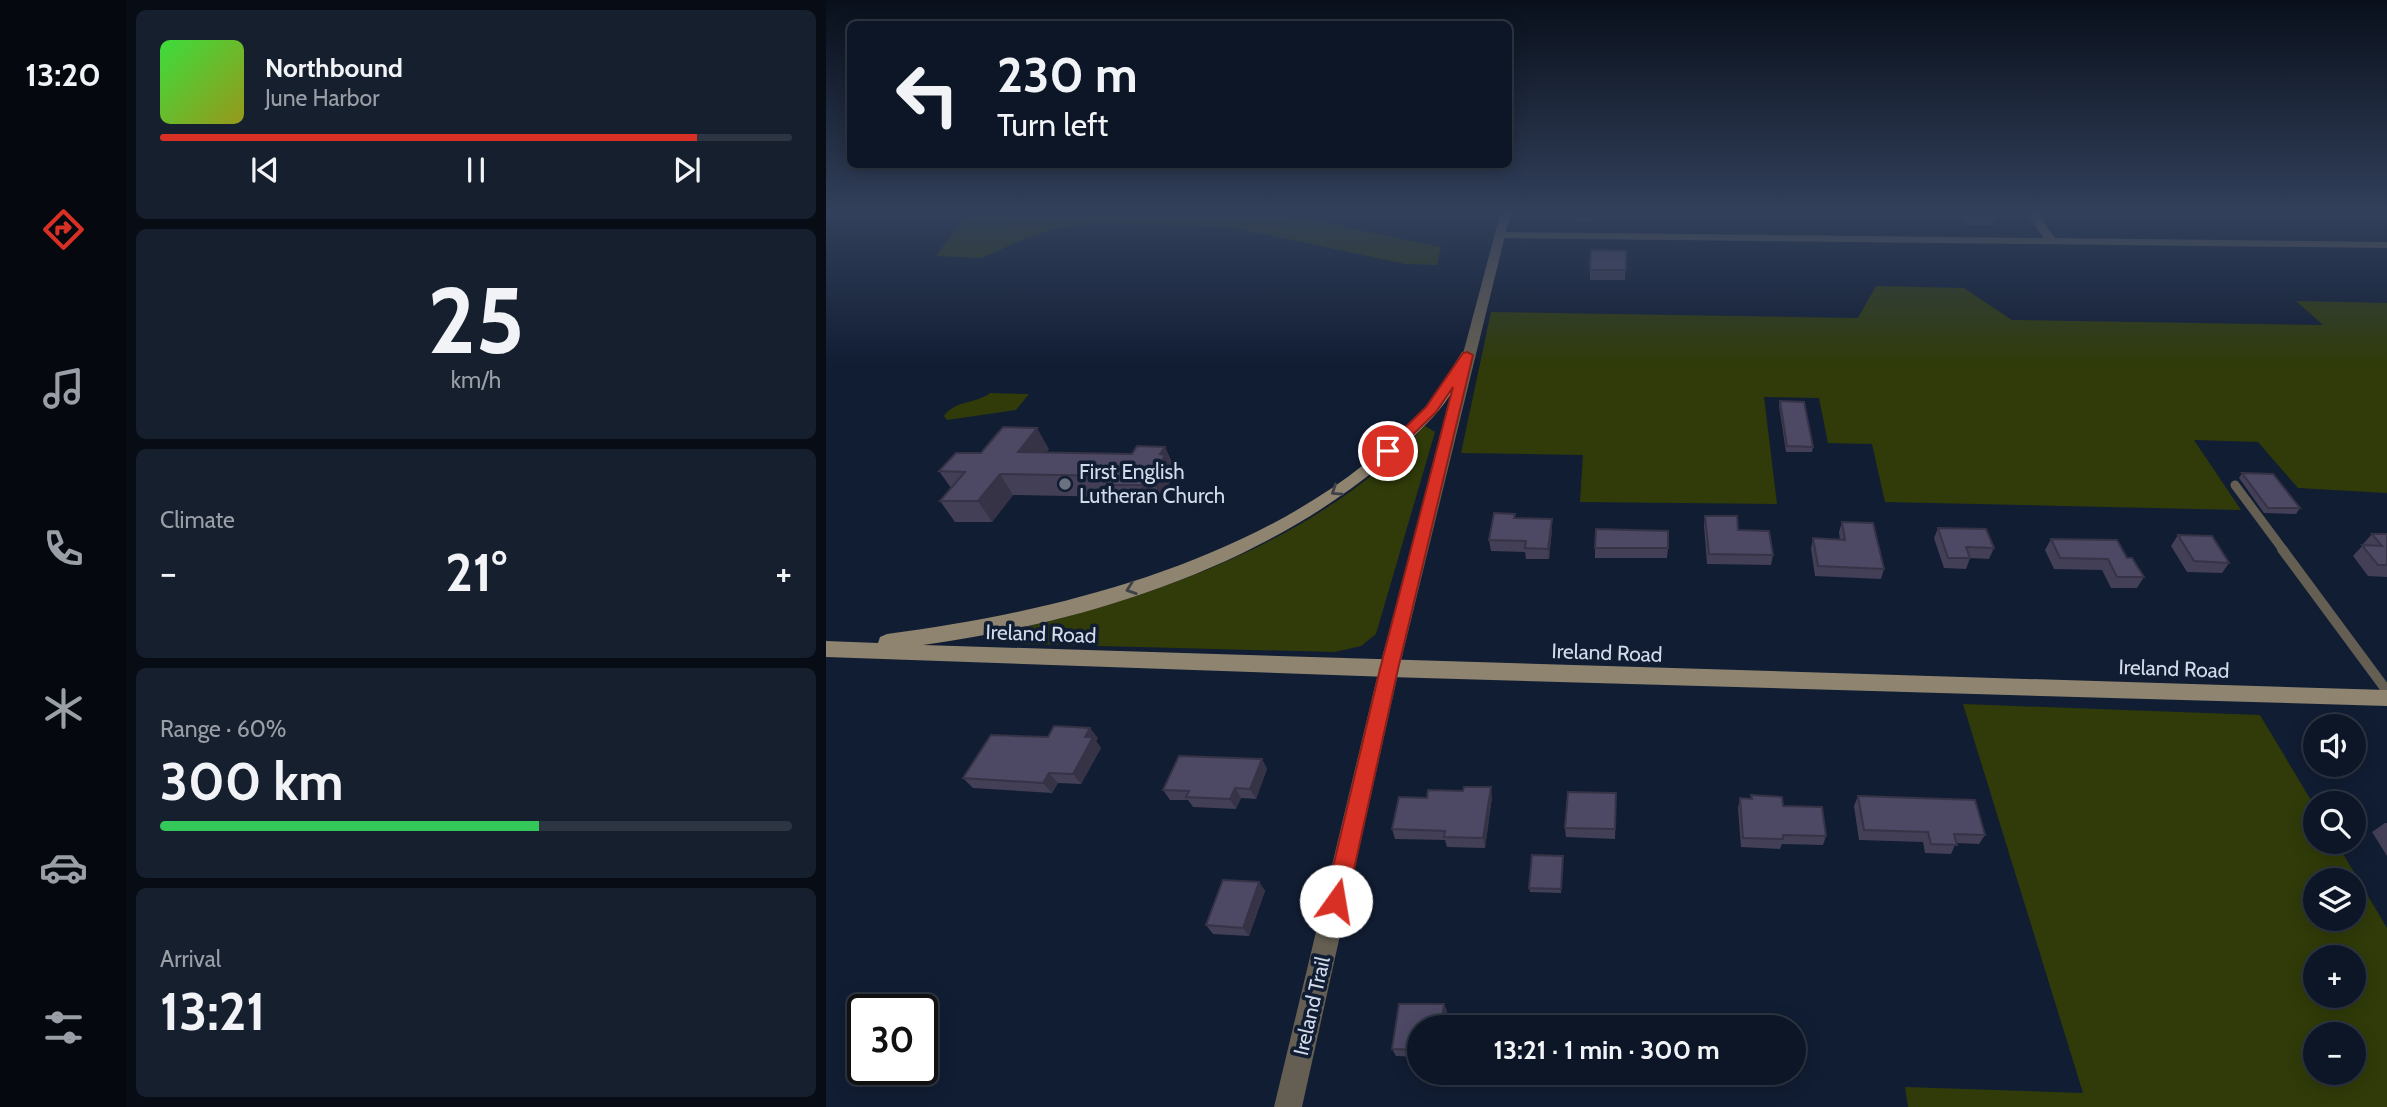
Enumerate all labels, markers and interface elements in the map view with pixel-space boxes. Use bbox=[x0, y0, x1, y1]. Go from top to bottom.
text: 230 m bbox=[997, 45, 1138, 104]
icon: left bbox=[882, 49, 973, 140]
text: Northbound bbox=[265, 52, 403, 84]
text: 13:20 bbox=[25, 55, 101, 94]
text: June Harbor bbox=[265, 84, 379, 112]
text: Turn left bbox=[997, 105, 1108, 144]
icon: previous bbox=[246, 151, 284, 189]
icon: pause bbox=[457, 151, 495, 189]
icon: next bbox=[668, 151, 706, 189]
icon: directions bbox=[39, 205, 88, 254]
text: 25 bbox=[427, 265, 525, 376]
icon: music bbox=[39, 364, 88, 413]
text: km/h bbox=[451, 366, 501, 394]
pin bbox=[1358, 421, 1418, 481]
icon: arrive bbox=[1369, 432, 1407, 470]
place label: First English Lutheran Church bbox=[1079, 459, 1225, 508]
marker: First English Lutheran Church bbox=[1057, 476, 1073, 492]
one-way arrow bbox=[1330, 483, 1343, 496]
text: Climate bbox=[160, 506, 235, 534]
icon: phone bbox=[39, 524, 88, 573]
text: 21° bbox=[445, 541, 507, 604]
text: − bbox=[160, 549, 177, 596]
text: + bbox=[775, 549, 792, 596]
one-way arrow bbox=[1126, 581, 1138, 595]
street label: Ireland Road bbox=[985, 619, 1097, 648]
street label: Ireland Road bbox=[1551, 638, 1663, 667]
street label: Ireland Road bbox=[2118, 654, 2230, 683]
icon: climate bbox=[39, 684, 88, 733]
map controls bbox=[2303, 714, 2366, 1085]
button: sound bbox=[2303, 714, 2366, 777]
text: Range · 60% bbox=[160, 715, 287, 743]
text: 300 km bbox=[160, 750, 344, 813]
button: search bbox=[2303, 791, 2366, 854]
icon: car bbox=[39, 843, 88, 892]
position arrow bbox=[1299, 864, 1373, 938]
button: layers bbox=[2303, 868, 2366, 931]
text: Arrival bbox=[160, 945, 221, 973]
button: + bbox=[2303, 945, 2366, 1008]
street label: Ireland Trail bbox=[1288, 954, 1335, 1058]
text: 13:21 bbox=[160, 980, 265, 1043]
speed limit sign: 30 bbox=[847, 994, 938, 1085]
icon: filters bbox=[39, 1003, 88, 1052]
button: − bbox=[2303, 1022, 2366, 1085]
text: 13:21 · 1 min · 300 m bbox=[1494, 1034, 1720, 1066]

